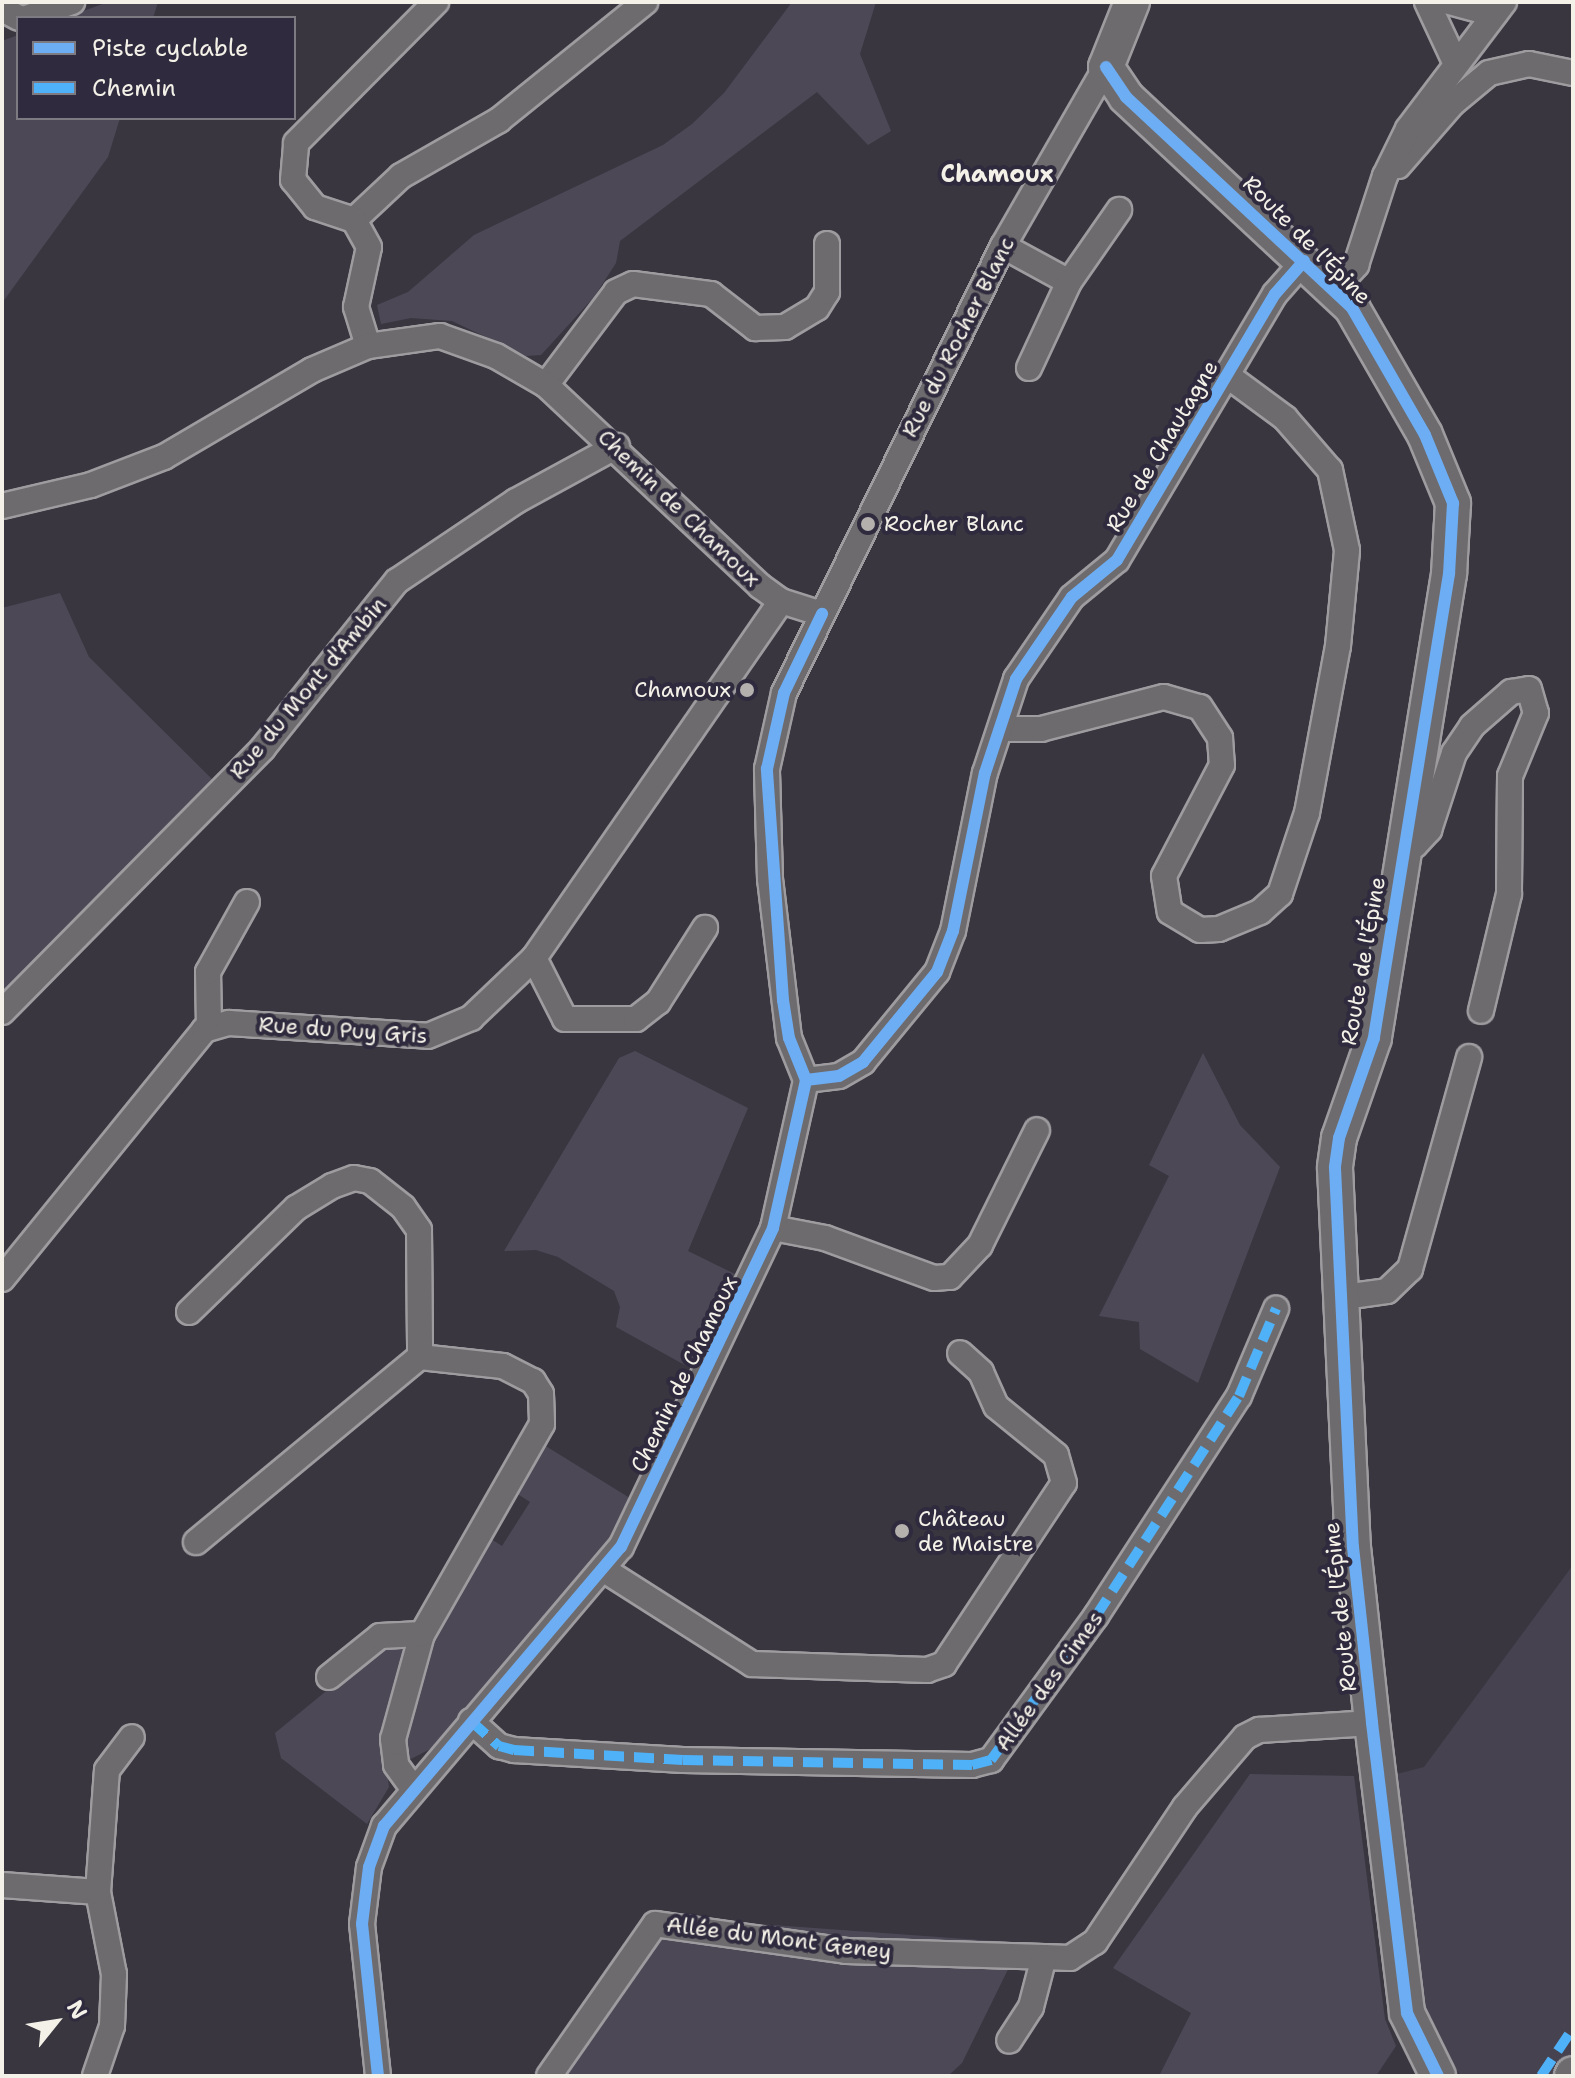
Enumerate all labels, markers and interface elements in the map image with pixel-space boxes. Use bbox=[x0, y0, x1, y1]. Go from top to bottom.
legend bbox=[16, 16, 296, 120]
text: Piste cyclable bbox=[92, 32, 249, 64]
text: Chemin bbox=[92, 72, 176, 104]
district label: Chamoux bbox=[940, 161, 1054, 189]
street label: Route de l'Épine bbox=[1237, 170, 1377, 310]
street label: Rue du Rocher Blanc bbox=[896, 233, 1020, 441]
street label: Rue de Chautagne bbox=[1100, 356, 1224, 536]
street label: Chemin de Chamoux bbox=[593, 424, 765, 592]
place label: Rocher Blanc bbox=[884, 511, 1024, 537]
marker: Rocher Blanc bbox=[859, 515, 877, 533]
street label: Rue du Mont d'Ambin bbox=[224, 592, 392, 784]
place label: Chamoux bbox=[634, 677, 731, 703]
marker: Chamoux bbox=[738, 681, 756, 699]
street label: Route de l'Épine bbox=[1335, 875, 1391, 1047]
street label: Rue du Puy Gris bbox=[258, 1011, 428, 1049]
street label: Chemin de Chamoux bbox=[625, 1272, 743, 1476]
place label: Château de Maistre bbox=[918, 1505, 1034, 1556]
street label: Route de l'Épine bbox=[1318, 1521, 1362, 1693]
marker: Château de Maistre bbox=[893, 1522, 911, 1540]
street label: Allée des Cimes bbox=[989, 1606, 1109, 1756]
street label: Allée du Mont Geney bbox=[665, 1911, 893, 1965]
north arrow bbox=[16, 1982, 96, 2062]
text: N bbox=[60, 1995, 94, 2025]

